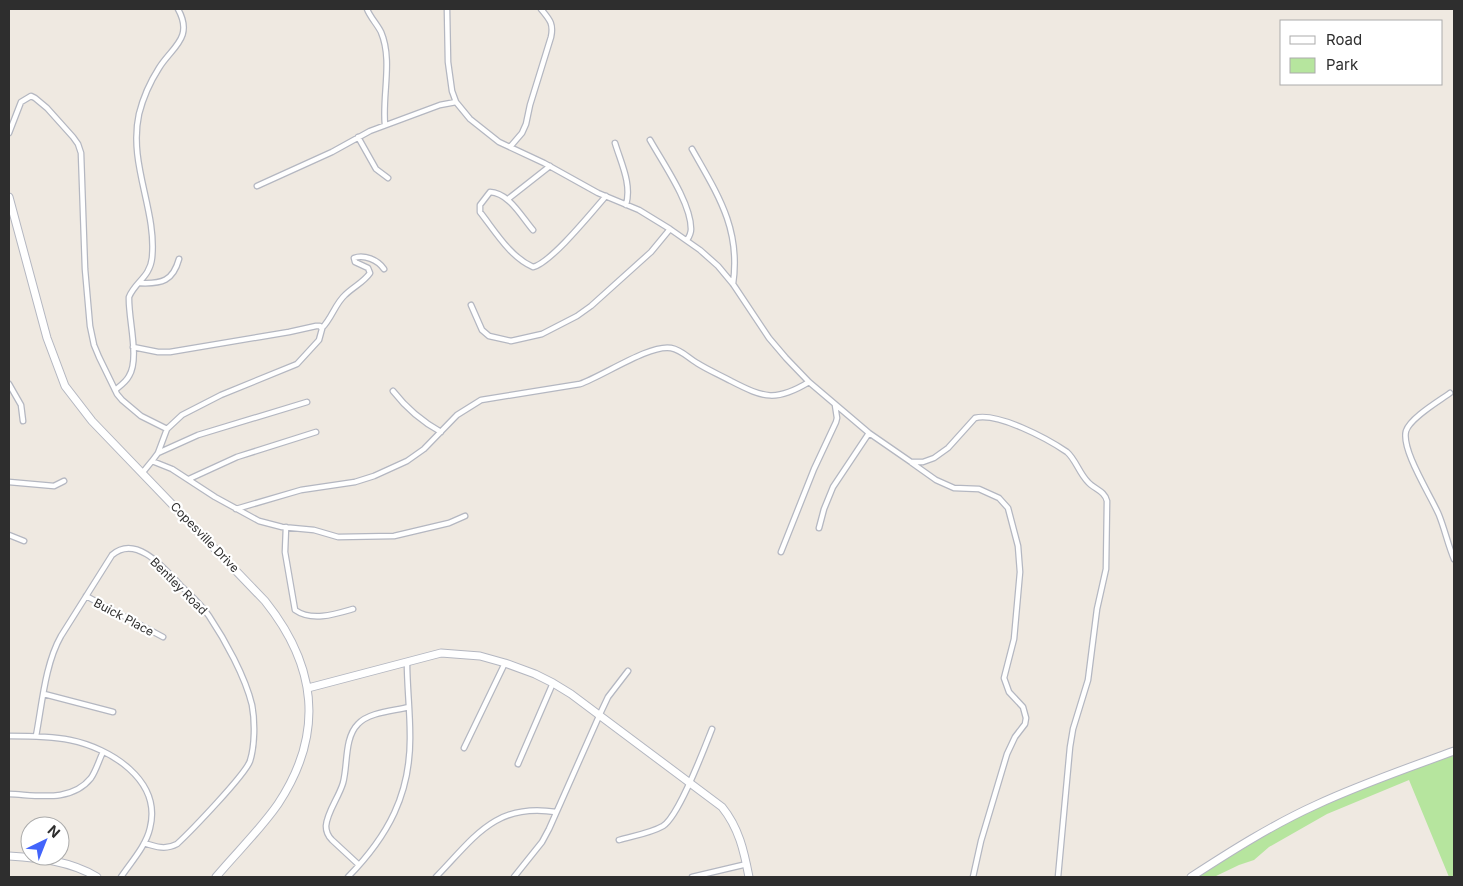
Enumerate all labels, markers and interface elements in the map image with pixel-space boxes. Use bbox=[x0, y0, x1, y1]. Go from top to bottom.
legend bbox=[1280, 20, 1443, 85]
text: Road bbox=[1326, 30, 1362, 49]
text: Park bbox=[1326, 55, 1359, 74]
street label: Copesville Drive bbox=[168, 499, 242, 575]
street label: Bentley Road bbox=[147, 554, 211, 618]
street label: Buick Place bbox=[91, 595, 157, 639]
north arrow bbox=[20, 816, 70, 866]
text: N bbox=[45, 821, 64, 841]

